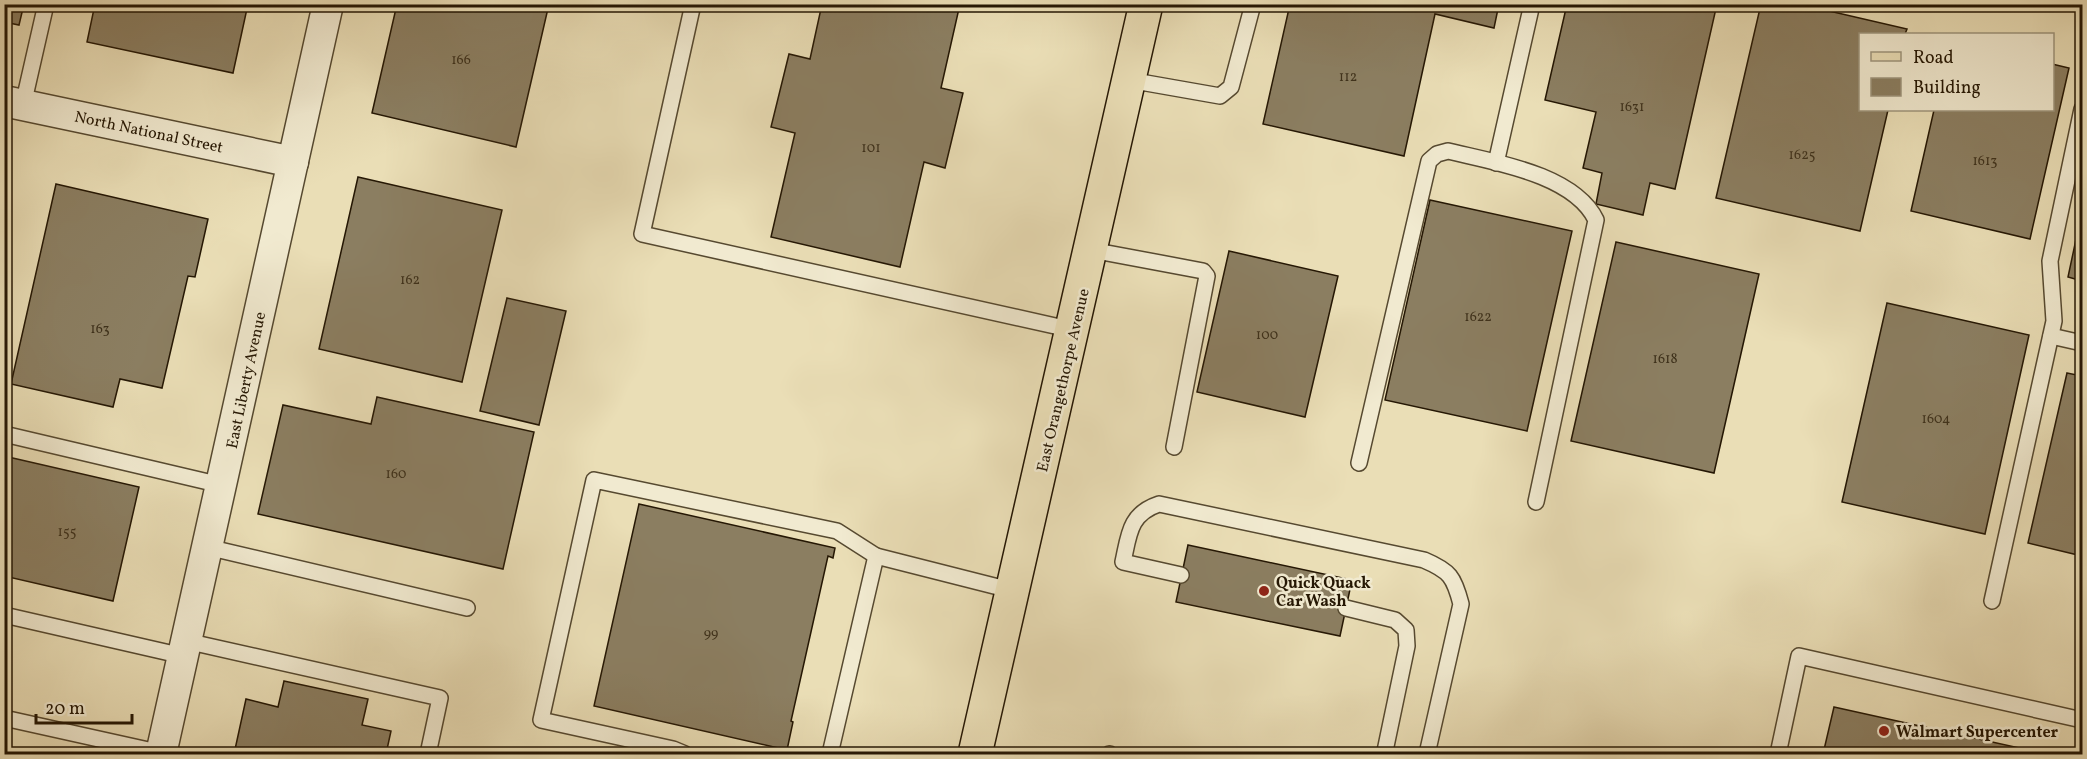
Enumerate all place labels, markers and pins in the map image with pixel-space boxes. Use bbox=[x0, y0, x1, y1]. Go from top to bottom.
place label: Quick Quack Car Wash bbox=[1276, 573, 1371, 613]
marker: Quick Quack Car Wash bbox=[1257, 584, 1271, 598]
place label: Walmart Supercenter bbox=[1896, 722, 2059, 744]
marker: Walmart Supercenter bbox=[1877, 724, 1891, 738]

